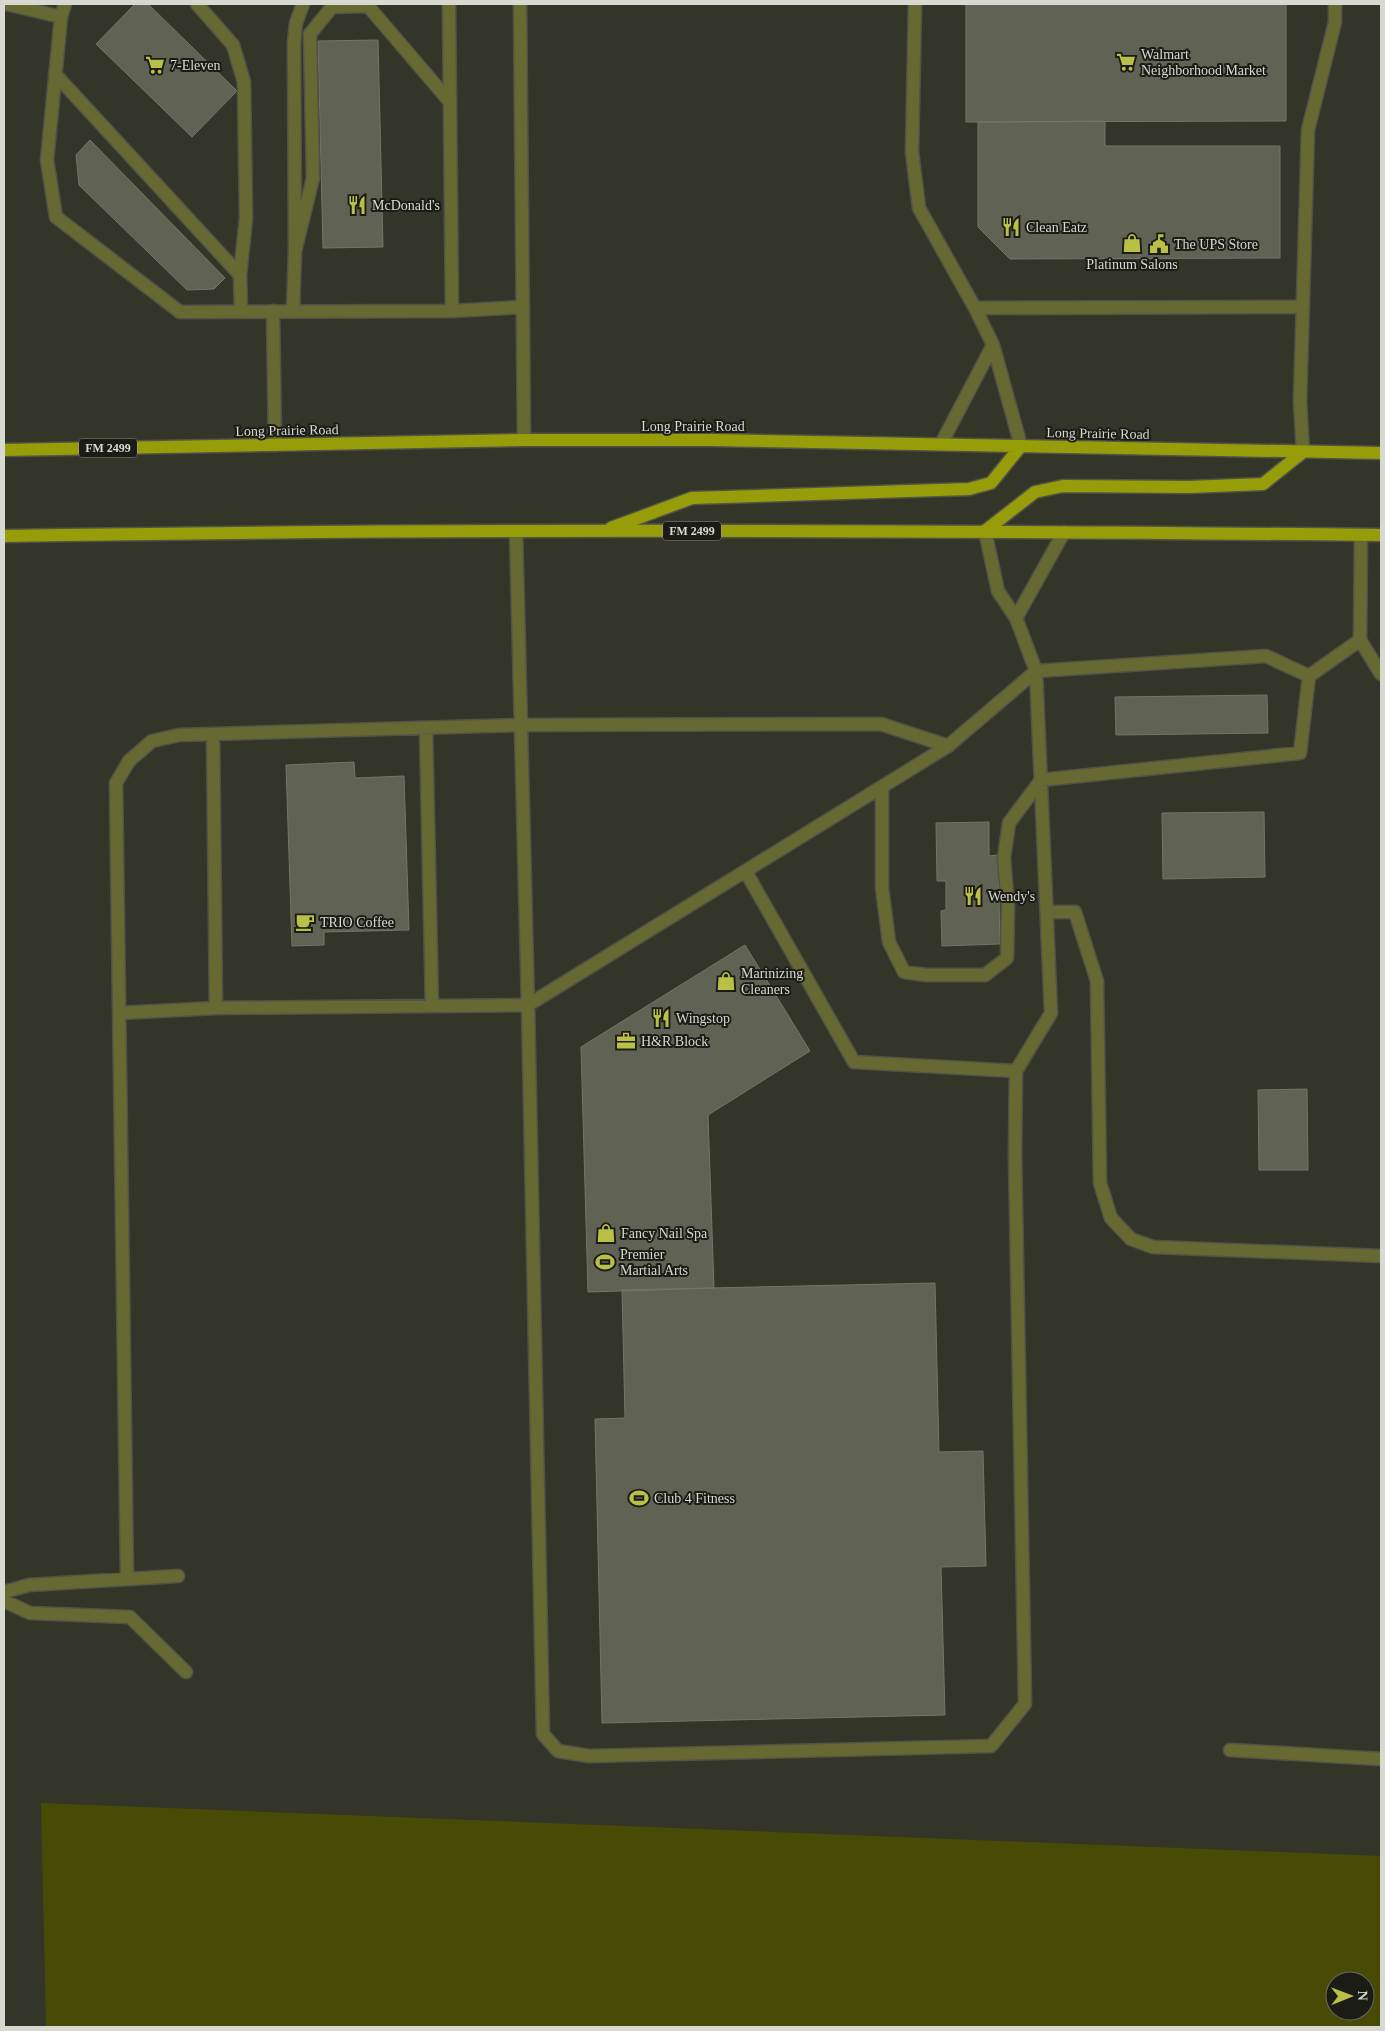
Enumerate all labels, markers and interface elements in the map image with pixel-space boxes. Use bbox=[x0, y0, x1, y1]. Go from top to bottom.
place label: Walmart Neighborhood Market bbox=[1141, 47, 1266, 78]
supermarket icon: Walmart Neighborhood Market bbox=[1115, 51, 1137, 73]
supermarket icon: 7-Eleven bbox=[144, 54, 166, 76]
place label: 7-Eleven bbox=[170, 58, 221, 73]
restaurant icon: McDonald's bbox=[346, 194, 368, 216]
place label: McDonald's bbox=[372, 198, 440, 213]
restaurant icon: Clean Eatz bbox=[1000, 216, 1022, 238]
place label: Clean Eatz bbox=[1026, 220, 1087, 235]
shop icon: Platinum Salons bbox=[1121, 232, 1143, 254]
public building icon: The UPS Store bbox=[1148, 233, 1170, 255]
place label: The UPS Store bbox=[1174, 237, 1258, 252]
place label: Platinum Salons bbox=[1086, 257, 1178, 272]
street label: Long Prairie Road bbox=[641, 419, 745, 434]
street label: Long Prairie Road bbox=[235, 422, 339, 439]
street label: Long Prairie Road bbox=[1046, 425, 1150, 442]
road number: FM 2499 bbox=[79, 438, 137, 458]
road number: FM 2499 bbox=[663, 522, 721, 540]
restaurant icon: Wendy's bbox=[962, 885, 984, 907]
place label: Wendy's bbox=[988, 889, 1035, 904]
cafe icon: TRIO Coffee bbox=[294, 911, 316, 933]
place label: TRIO Coffee bbox=[320, 915, 394, 930]
place label: Marinizing Cleaners bbox=[741, 966, 803, 997]
shop icon: Marinizing Cleaners bbox=[715, 970, 737, 992]
restaurant icon: Wingstop bbox=[650, 1007, 672, 1029]
place label: Wingstop bbox=[676, 1011, 730, 1026]
office icon: H&R Block bbox=[615, 1030, 637, 1052]
place label: H&R Block bbox=[641, 1034, 708, 1049]
shop icon: Fancy Nail Spa bbox=[595, 1222, 617, 1244]
place label: Fancy Nail Spa bbox=[621, 1226, 708, 1241]
place label: Premier Martial Arts bbox=[620, 1247, 688, 1278]
sports icon: Premier Martial Arts bbox=[594, 1251, 616, 1273]
sports icon: Club 4 Fitness bbox=[628, 1487, 650, 1509]
place label: Club 4 Fitness bbox=[654, 1491, 735, 1506]
north arrow bbox=[1325, 1971, 1375, 2021]
text: N bbox=[1355, 1991, 1370, 2001]

